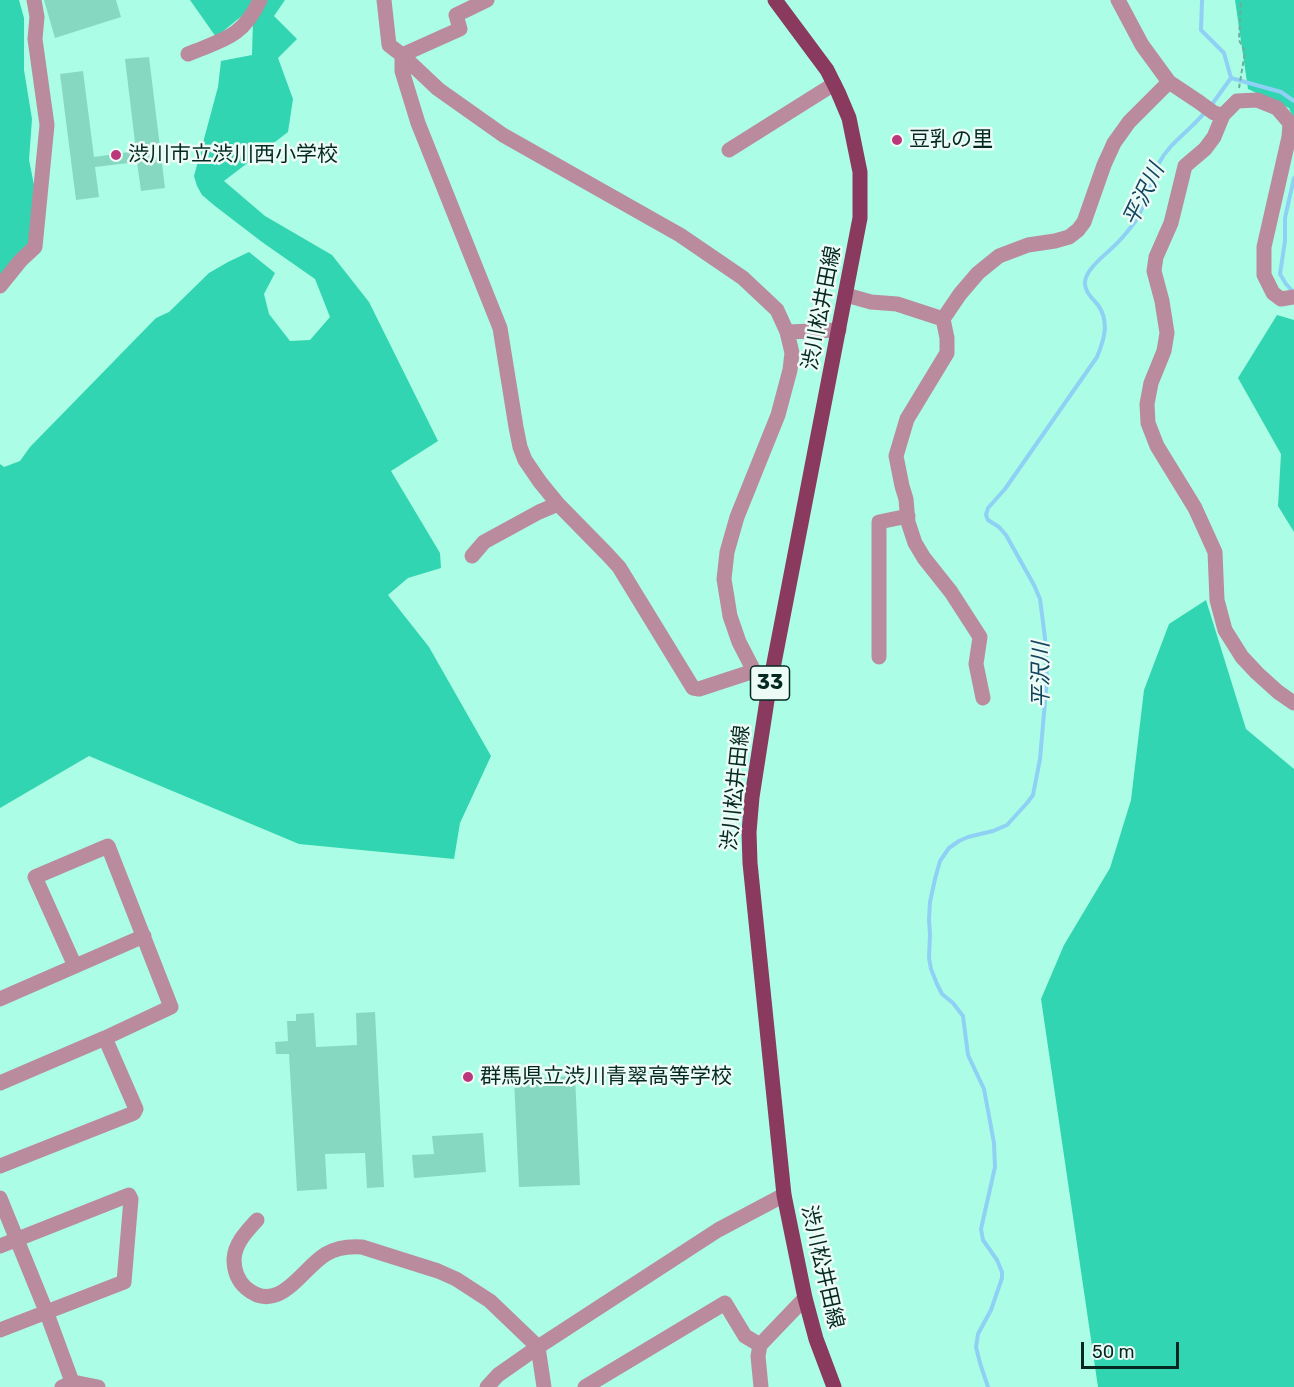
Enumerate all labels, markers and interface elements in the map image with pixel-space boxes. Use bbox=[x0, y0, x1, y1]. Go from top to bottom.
place label: 豆乳の里 bbox=[909, 127, 993, 153]
marker: 豆乳の里 bbox=[890, 133, 904, 147]
place label: 渋川市立渋川西小学校 bbox=[128, 142, 338, 168]
marker: 渋川市立渋川西小学校 bbox=[109, 148, 123, 162]
water label: 平沢川 bbox=[1118, 160, 1170, 230]
street label: 渋川松井田線 bbox=[798, 244, 846, 372]
water label: 平沢川 bbox=[1029, 642, 1055, 708]
road number: 33 bbox=[750, 666, 790, 700]
street label: 渋川松井田線 bbox=[717, 724, 755, 852]
place label: 群馬県立渋川青翠高等学校 bbox=[480, 1064, 732, 1090]
marker: 群馬県立渋川青翠高等学校 bbox=[461, 1070, 475, 1084]
street label: 渋川松井田線 bbox=[796, 1203, 848, 1331]
scale bar bbox=[1084, 1330, 1182, 1368]
text: 50 m bbox=[1092, 1341, 1135, 1363]

